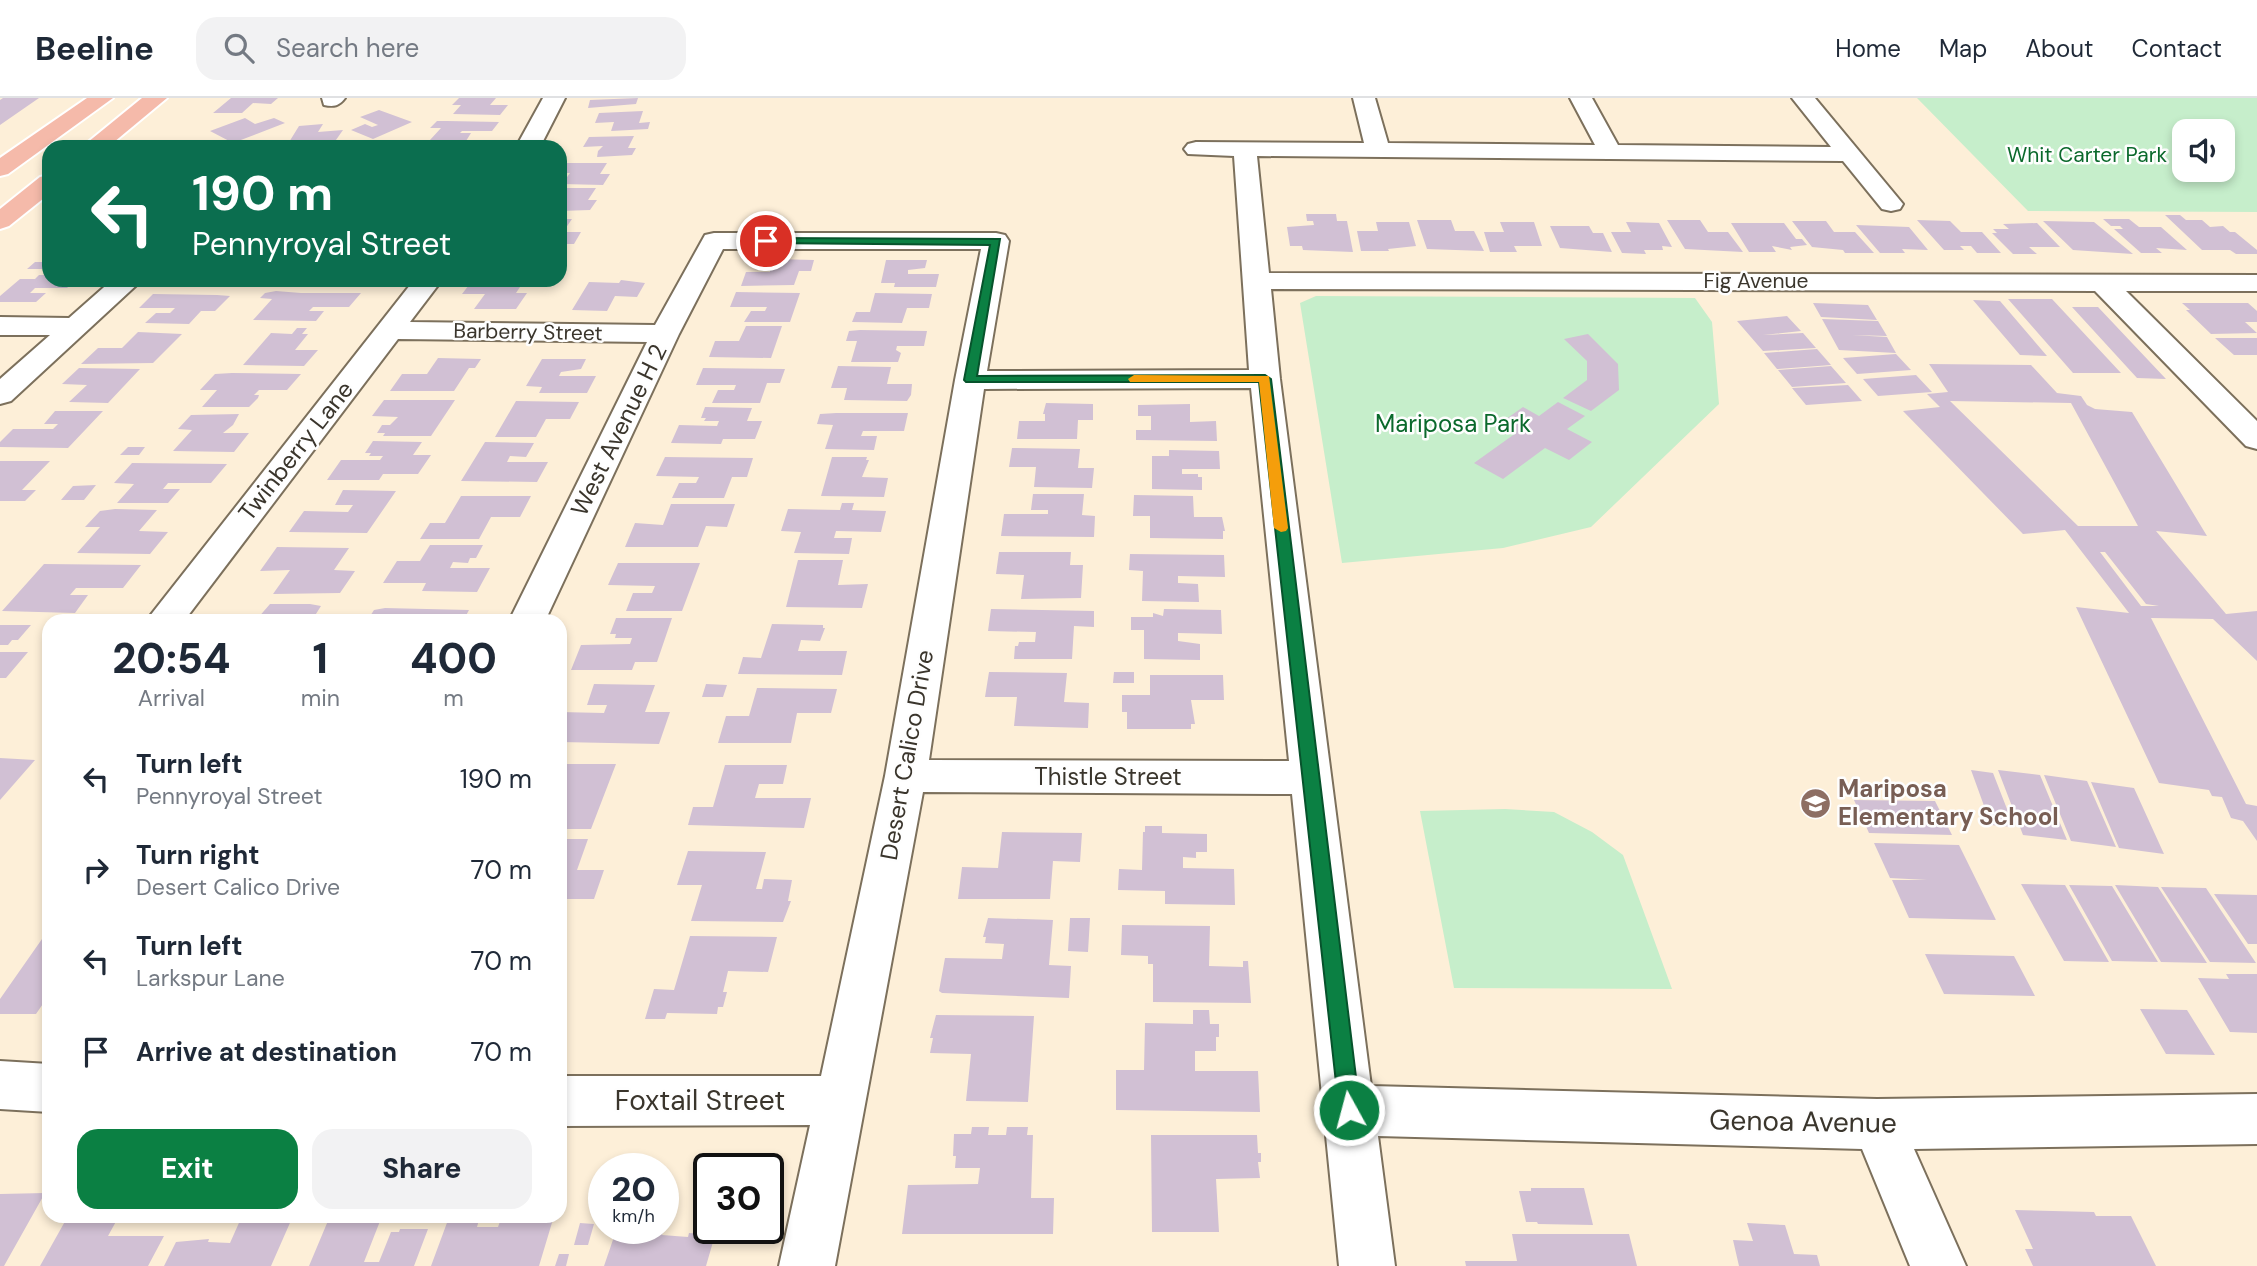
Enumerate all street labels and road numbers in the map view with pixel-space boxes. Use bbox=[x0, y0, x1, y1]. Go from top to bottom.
street label: Fig Avenue bbox=[1704, 267, 1809, 295]
street label: Barberry Street bbox=[453, 317, 603, 347]
street label: West Avenue H 2 bbox=[564, 339, 674, 521]
street label: Twinberry Lane bbox=[231, 374, 360, 527]
street label: Desert Calico Drive bbox=[873, 647, 940, 863]
street label: Thistle Street bbox=[1034, 761, 1182, 792]
street label: Foxtail Street bbox=[615, 1082, 785, 1119]
street label: Genoa Avenue bbox=[1709, 1101, 1897, 1142]

